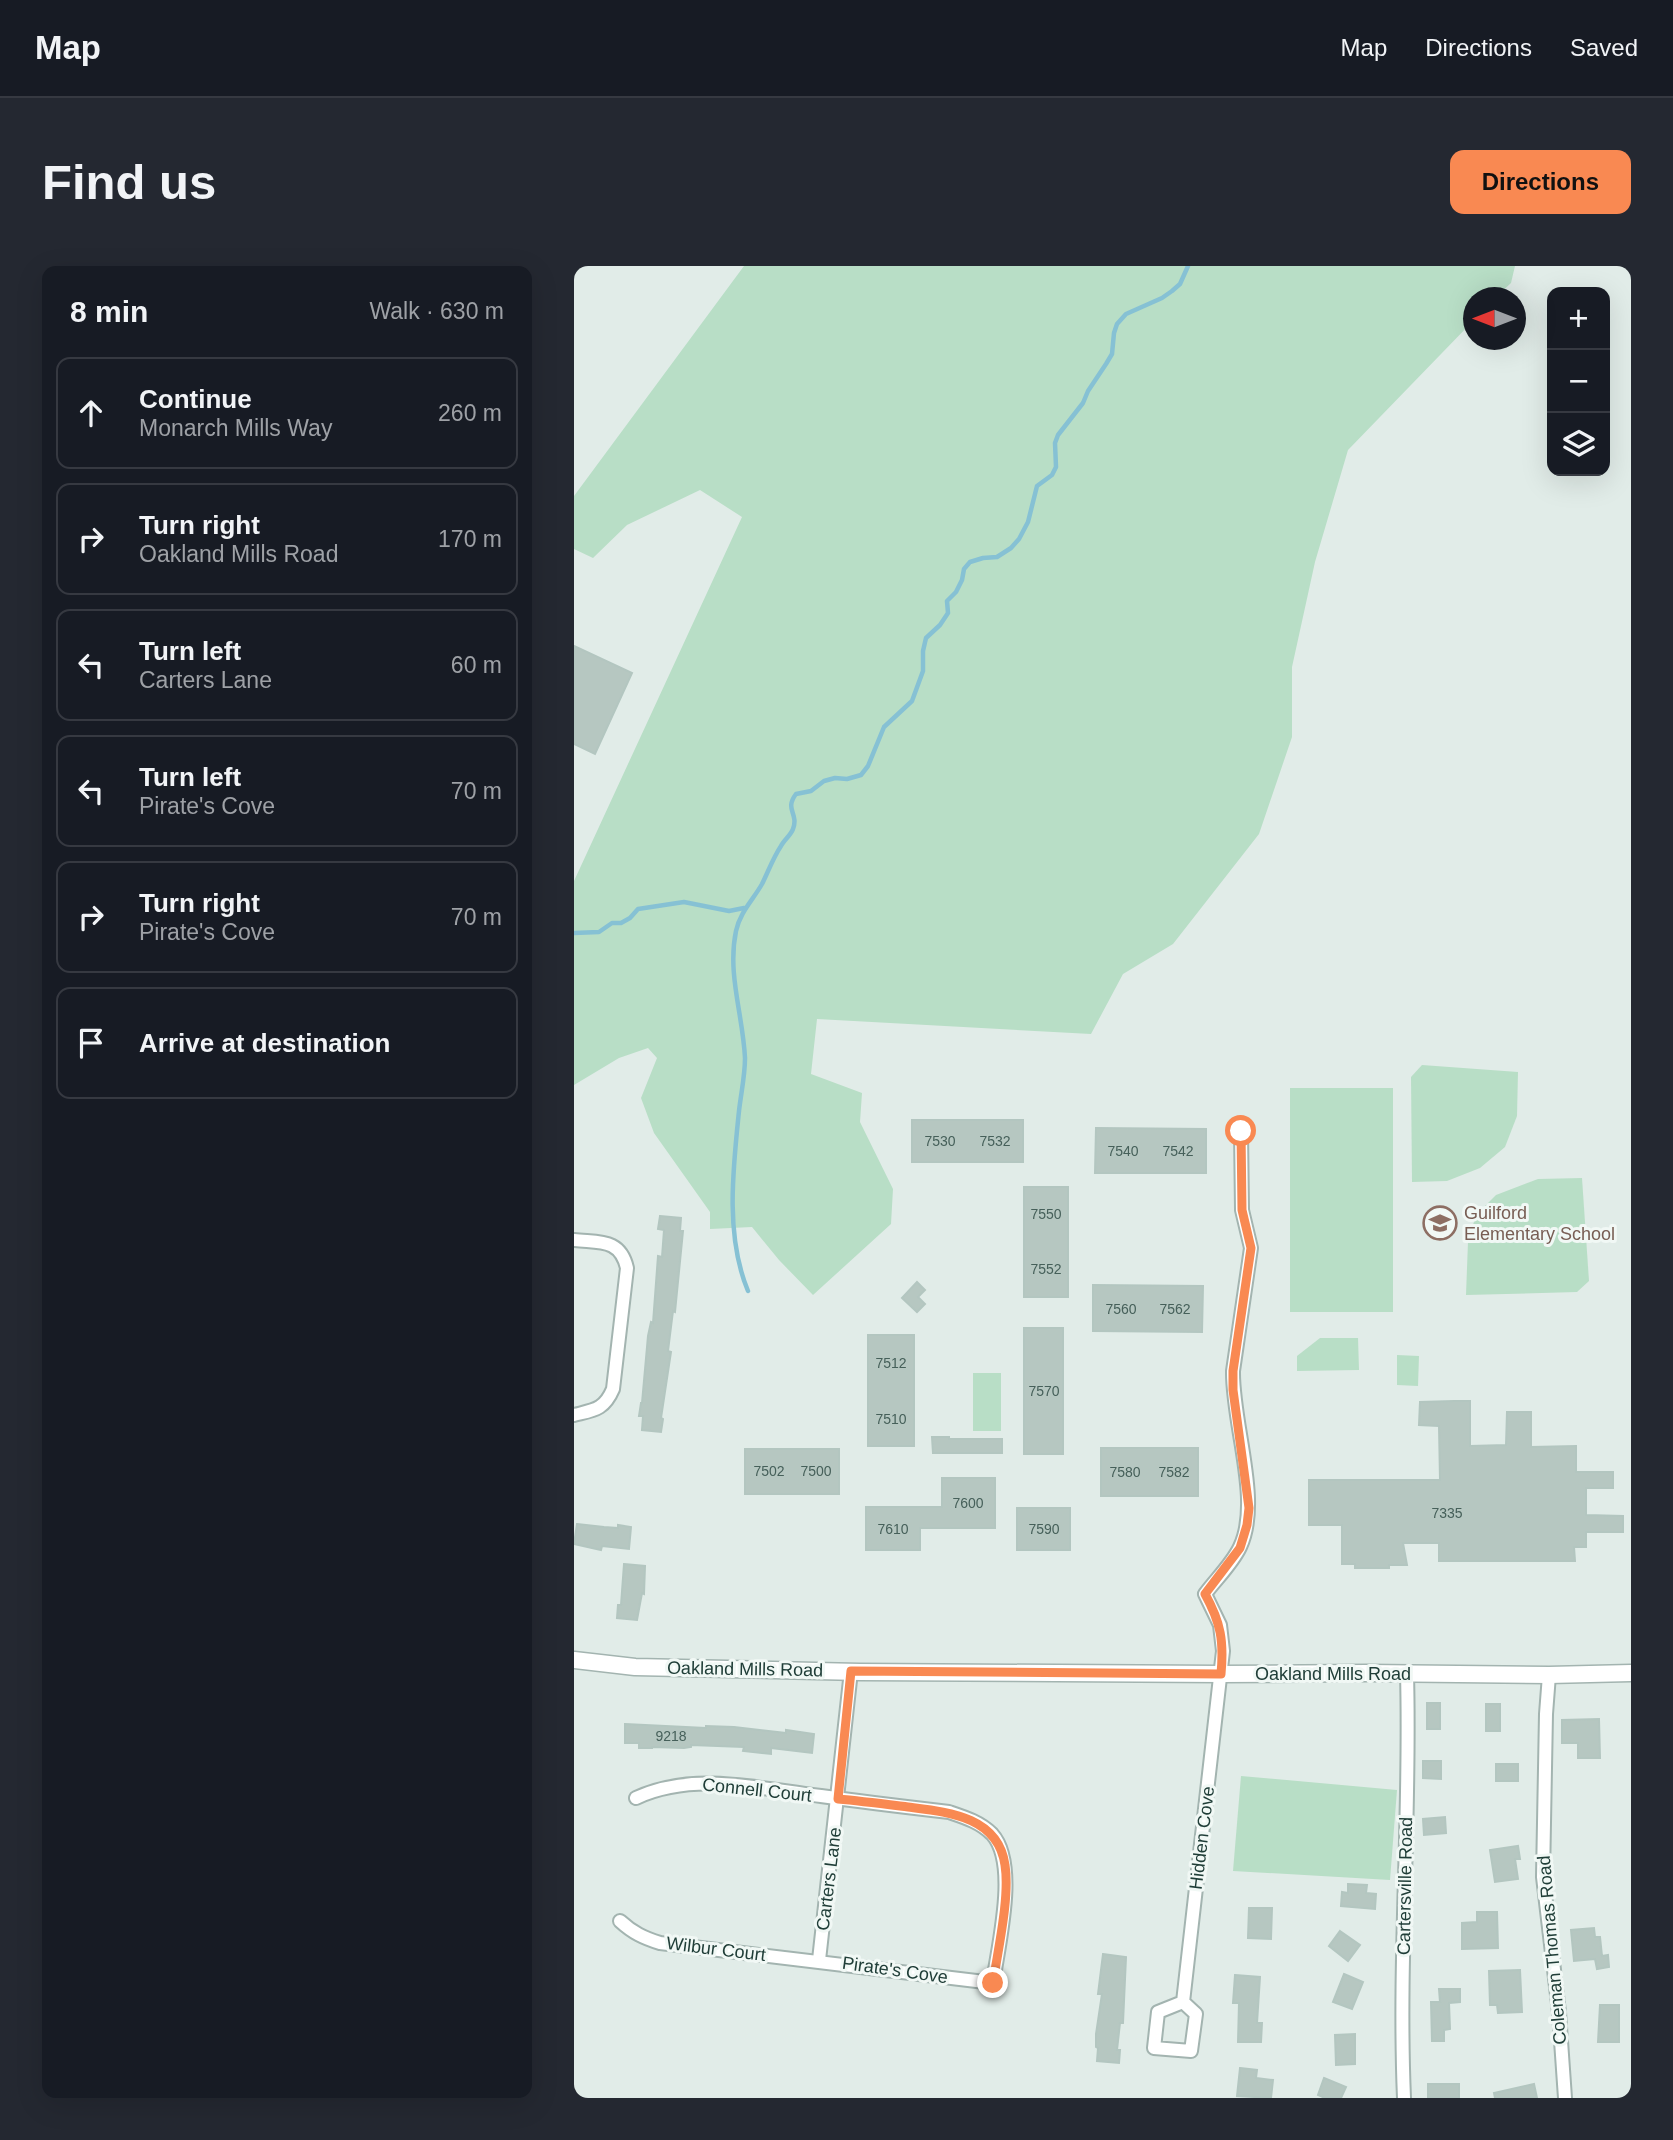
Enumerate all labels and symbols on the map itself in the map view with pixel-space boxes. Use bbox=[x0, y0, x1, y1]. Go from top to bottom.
north arrow bbox=[1463, 287, 1526, 350]
route start bbox=[1225, 1115, 1256, 1146]
house number: 7530 bbox=[924, 1133, 956, 1149]
house number: 7532 bbox=[979, 1133, 1011, 1149]
house number: 7540 bbox=[1107, 1143, 1139, 1159]
house number: 7542 bbox=[1162, 1143, 1194, 1159]
place label: Guilford Elementary School bbox=[1464, 1203, 1615, 1244]
school or university icon: Guilford Elementary School bbox=[1421, 1204, 1459, 1242]
house number: 7550 bbox=[1030, 1206, 1062, 1222]
house number: 7552 bbox=[1030, 1261, 1062, 1277]
house number: 7560 bbox=[1105, 1301, 1137, 1317]
house number: 7562 bbox=[1159, 1301, 1191, 1317]
house number: 7512 bbox=[875, 1355, 907, 1371]
house number: 7570 bbox=[1028, 1383, 1060, 1399]
house number: 7510 bbox=[875, 1411, 907, 1427]
house number: 7502 bbox=[753, 1463, 785, 1479]
house number: 7500 bbox=[800, 1463, 832, 1479]
house number: 7580 bbox=[1109, 1464, 1141, 1480]
house number: 7582 bbox=[1158, 1464, 1190, 1480]
house number: 7600 bbox=[952, 1495, 984, 1511]
house number: 7335 bbox=[1431, 1505, 1463, 1521]
house number: 7610 bbox=[877, 1521, 909, 1537]
house number: 7590 bbox=[1028, 1521, 1060, 1537]
street label: Oakland Mills Road bbox=[667, 1658, 823, 1680]
street label: Oakland Mills Road bbox=[1255, 1664, 1411, 1684]
house number: 9218 bbox=[655, 1728, 687, 1744]
street label: Connell Court bbox=[701, 1774, 813, 1806]
street label: Hidden Cove bbox=[1186, 1785, 1218, 1891]
street label: Cartersville Road bbox=[1394, 1817, 1416, 1955]
street label: Carters Lane bbox=[813, 1826, 845, 1932]
street label: Coleman Thomas Road bbox=[1534, 1855, 1570, 2045]
street label: Wilbur Court bbox=[665, 1933, 767, 1965]
street label: Pirate's Cove bbox=[841, 1953, 949, 1987]
route end bbox=[977, 1967, 1008, 1998]

